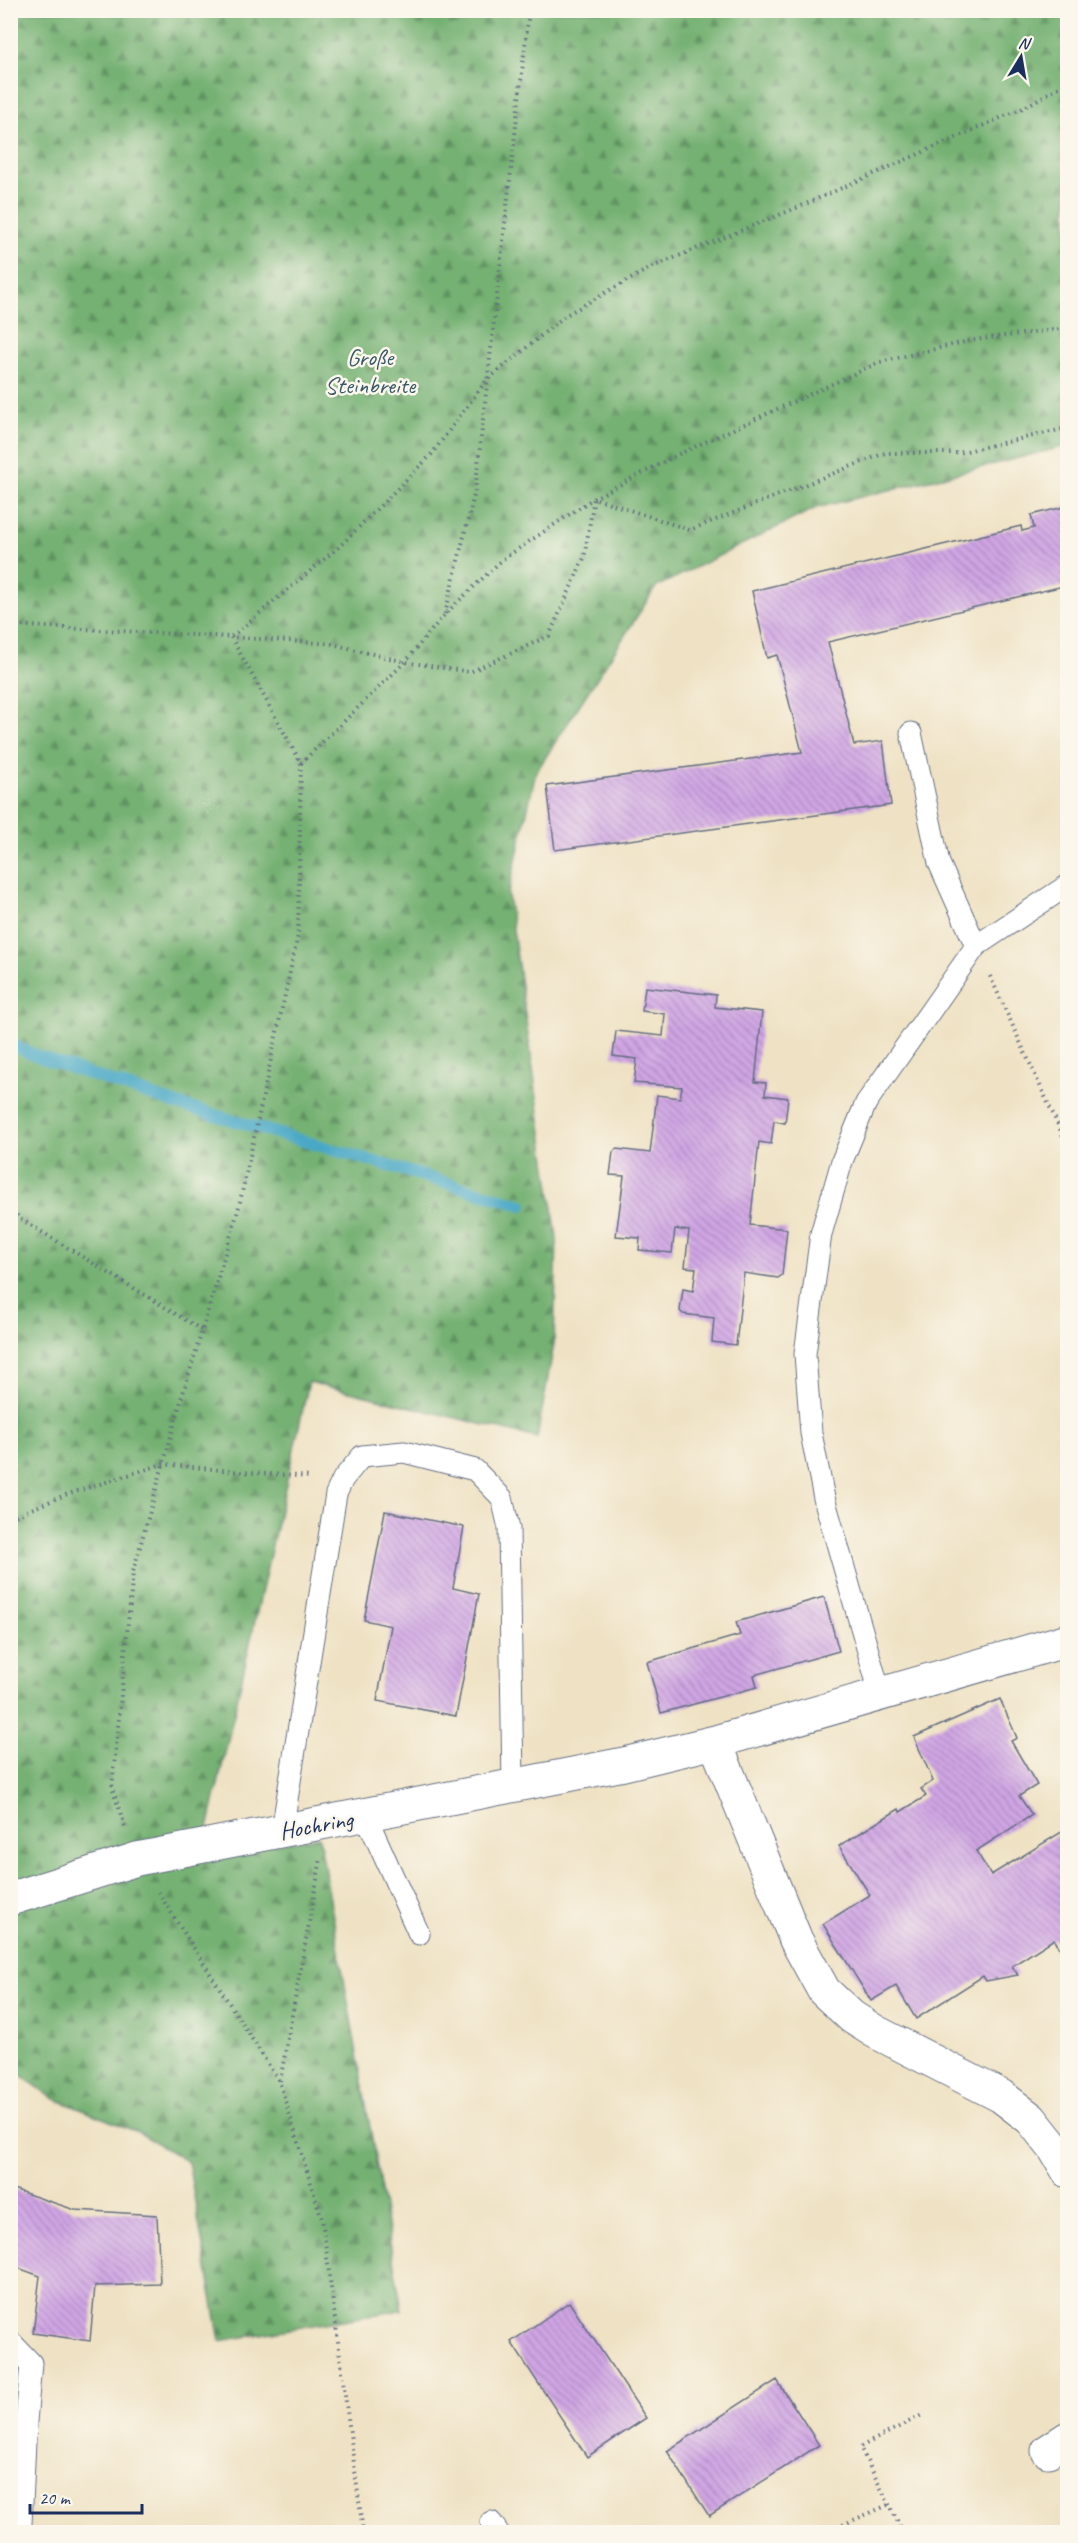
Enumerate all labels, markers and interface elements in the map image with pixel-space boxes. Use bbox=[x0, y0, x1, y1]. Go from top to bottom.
north arrow bbox=[991, 27, 1051, 87]
text: N bbox=[1017, 32, 1033, 55]
park label: Große Steinbreite bbox=[325, 342, 417, 400]
street label: Hochring bbox=[277, 1803, 357, 1846]
scale bar bbox=[30, 2477, 142, 2515]
text: 20 m bbox=[39, 2487, 72, 2509]

